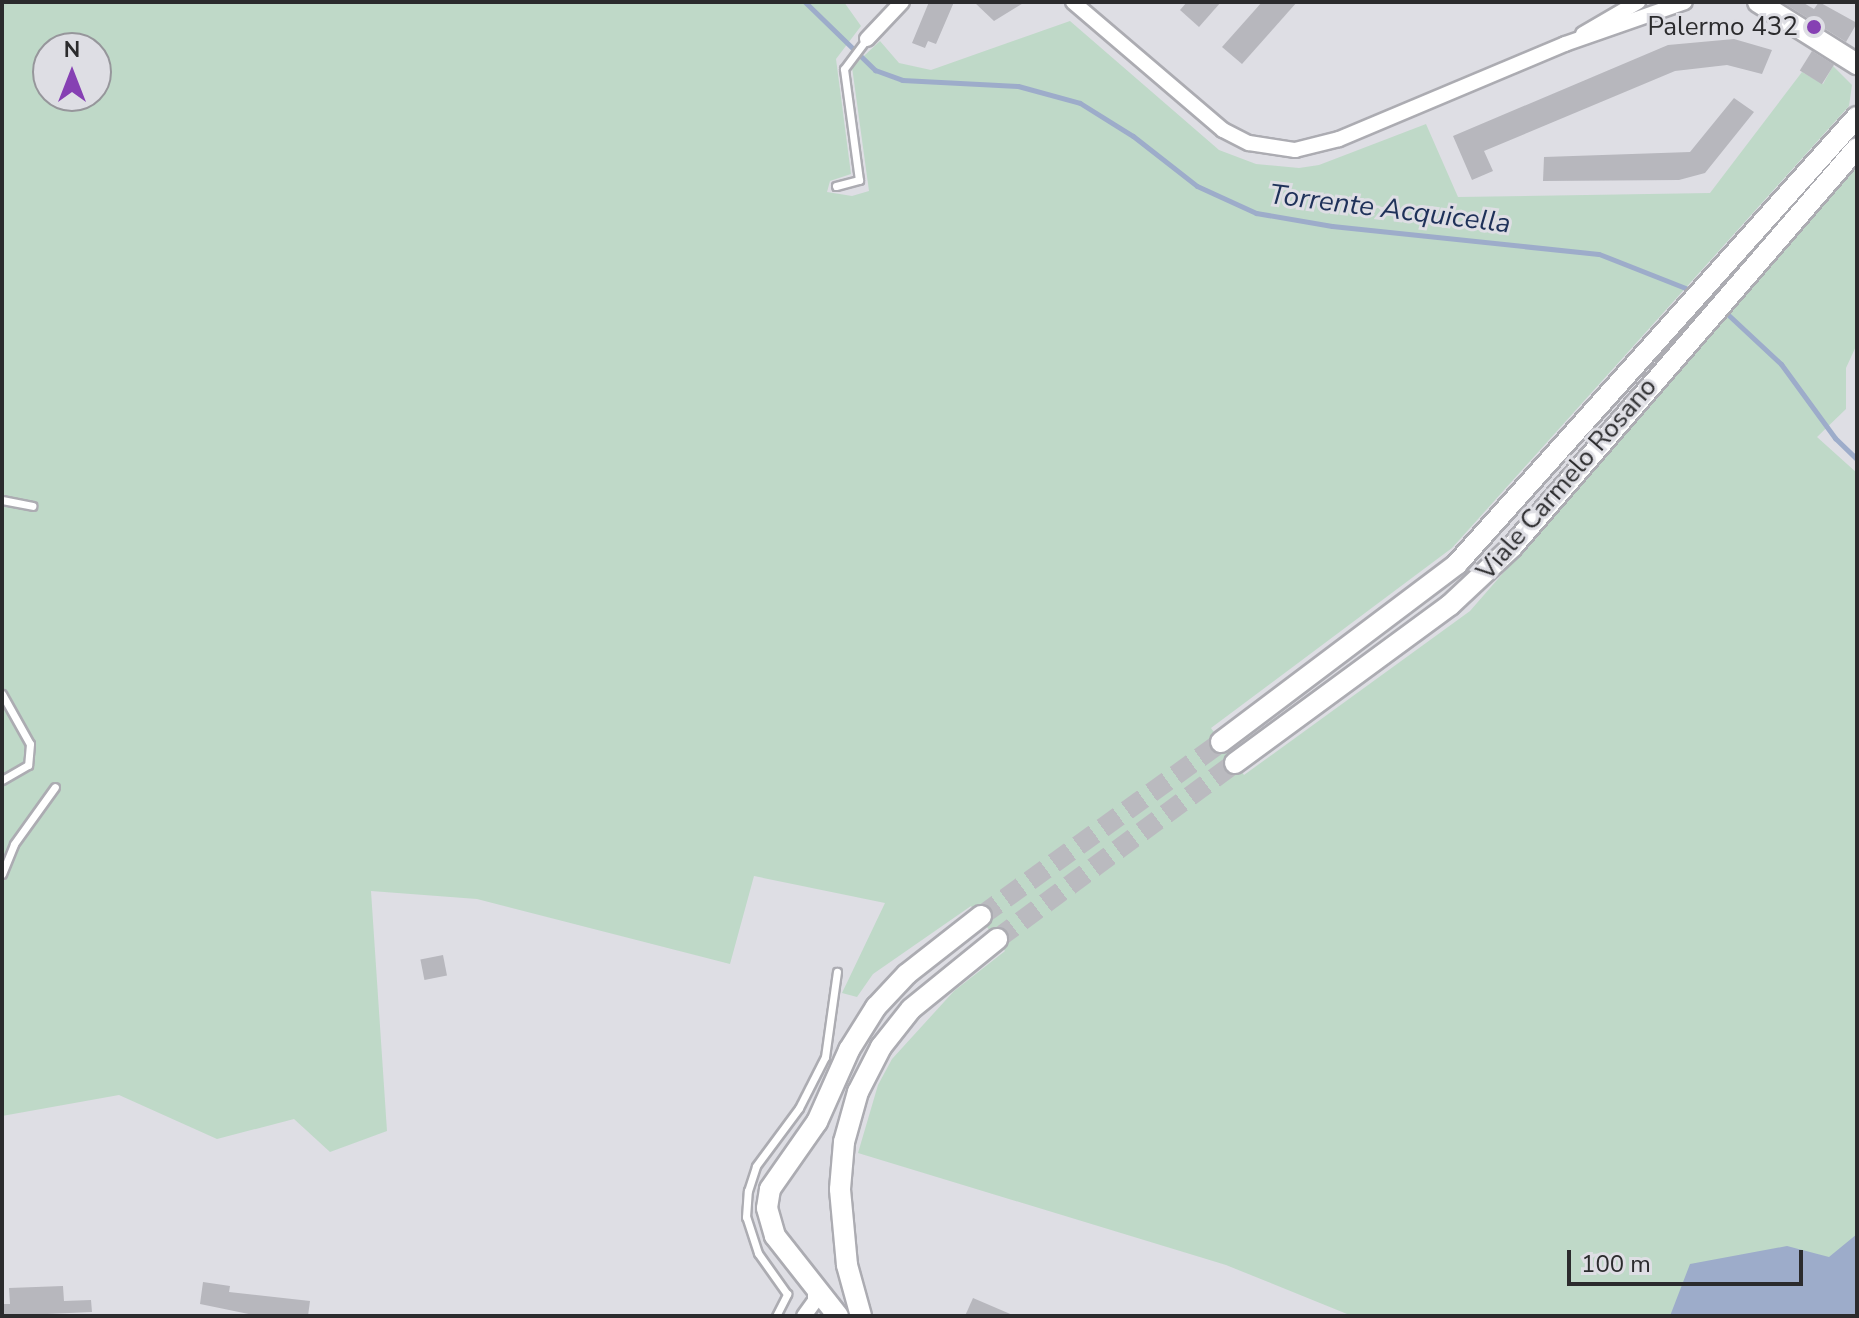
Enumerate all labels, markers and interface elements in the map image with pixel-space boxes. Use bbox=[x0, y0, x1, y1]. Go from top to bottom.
place label: Palermo 432 bbox=[1647, 11, 1798, 43]
marker: Palermo 432 bbox=[1805, 18, 1823, 36]
north arrow bbox=[32, 32, 112, 112]
text: N bbox=[64, 35, 80, 65]
water label: Torrente Acquicella bbox=[1267, 178, 1513, 240]
street label: Viale Carmelo Rosano bbox=[1471, 371, 1663, 587]
scale bar bbox=[1571, 1234, 1807, 1284]
text: 100 m bbox=[1581, 1248, 1651, 1280]

